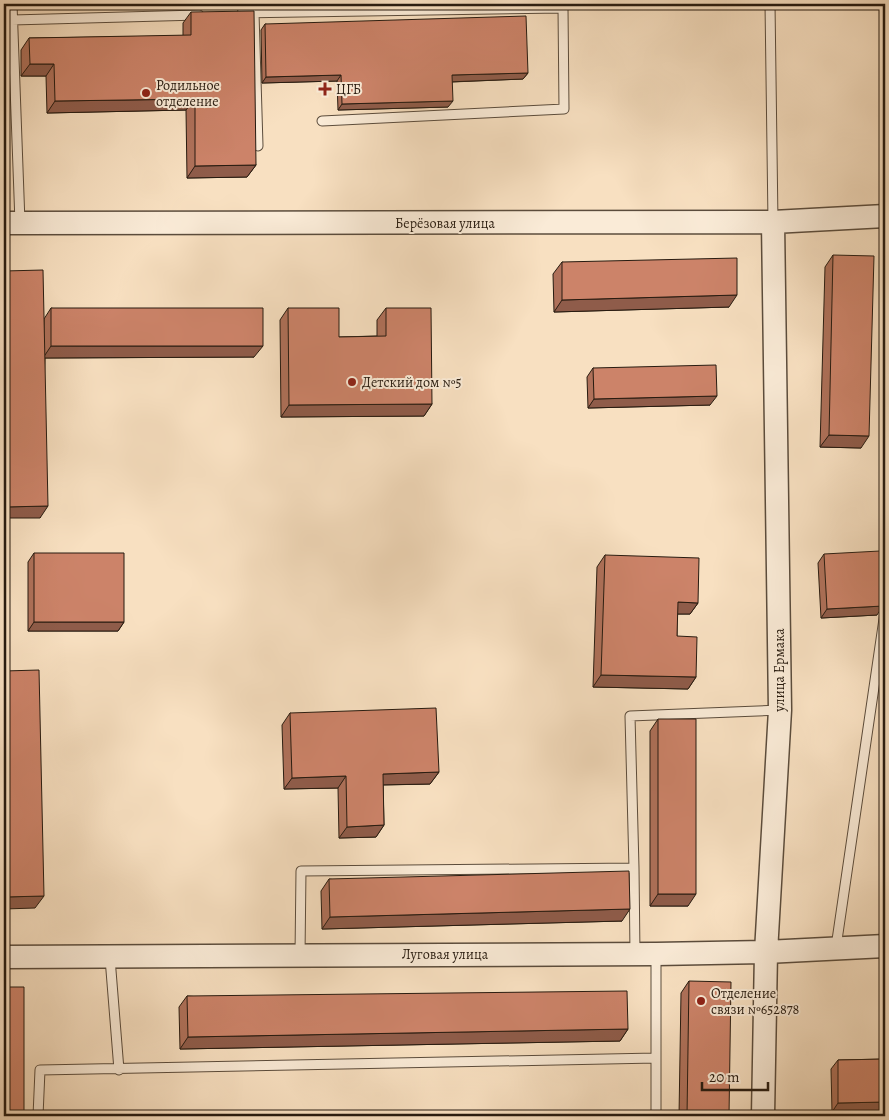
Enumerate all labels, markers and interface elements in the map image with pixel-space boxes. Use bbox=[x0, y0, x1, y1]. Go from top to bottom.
place label: Родильное отделение bbox=[156, 76, 220, 111]
place label: ЦГБ bbox=[336, 80, 361, 99]
marker: ЦГБ bbox=[318, 82, 332, 96]
marker: Родильное отделение bbox=[140, 87, 152, 99]
street label: Берёзовая улица bbox=[395, 214, 496, 233]
place label: Детский дом №5 bbox=[362, 373, 462, 392]
marker: Детский дом №5 bbox=[346, 376, 358, 388]
street label: улица Ермака bbox=[770, 628, 789, 713]
street label: Луговая улица bbox=[402, 945, 489, 964]
place label: Отделение связи №652878 bbox=[711, 984, 800, 1019]
marker: Отделение связи №652878 bbox=[695, 995, 707, 1007]
scale bar bbox=[702, 1060, 768, 1092]
text: 20 m bbox=[709, 1067, 740, 1087]

